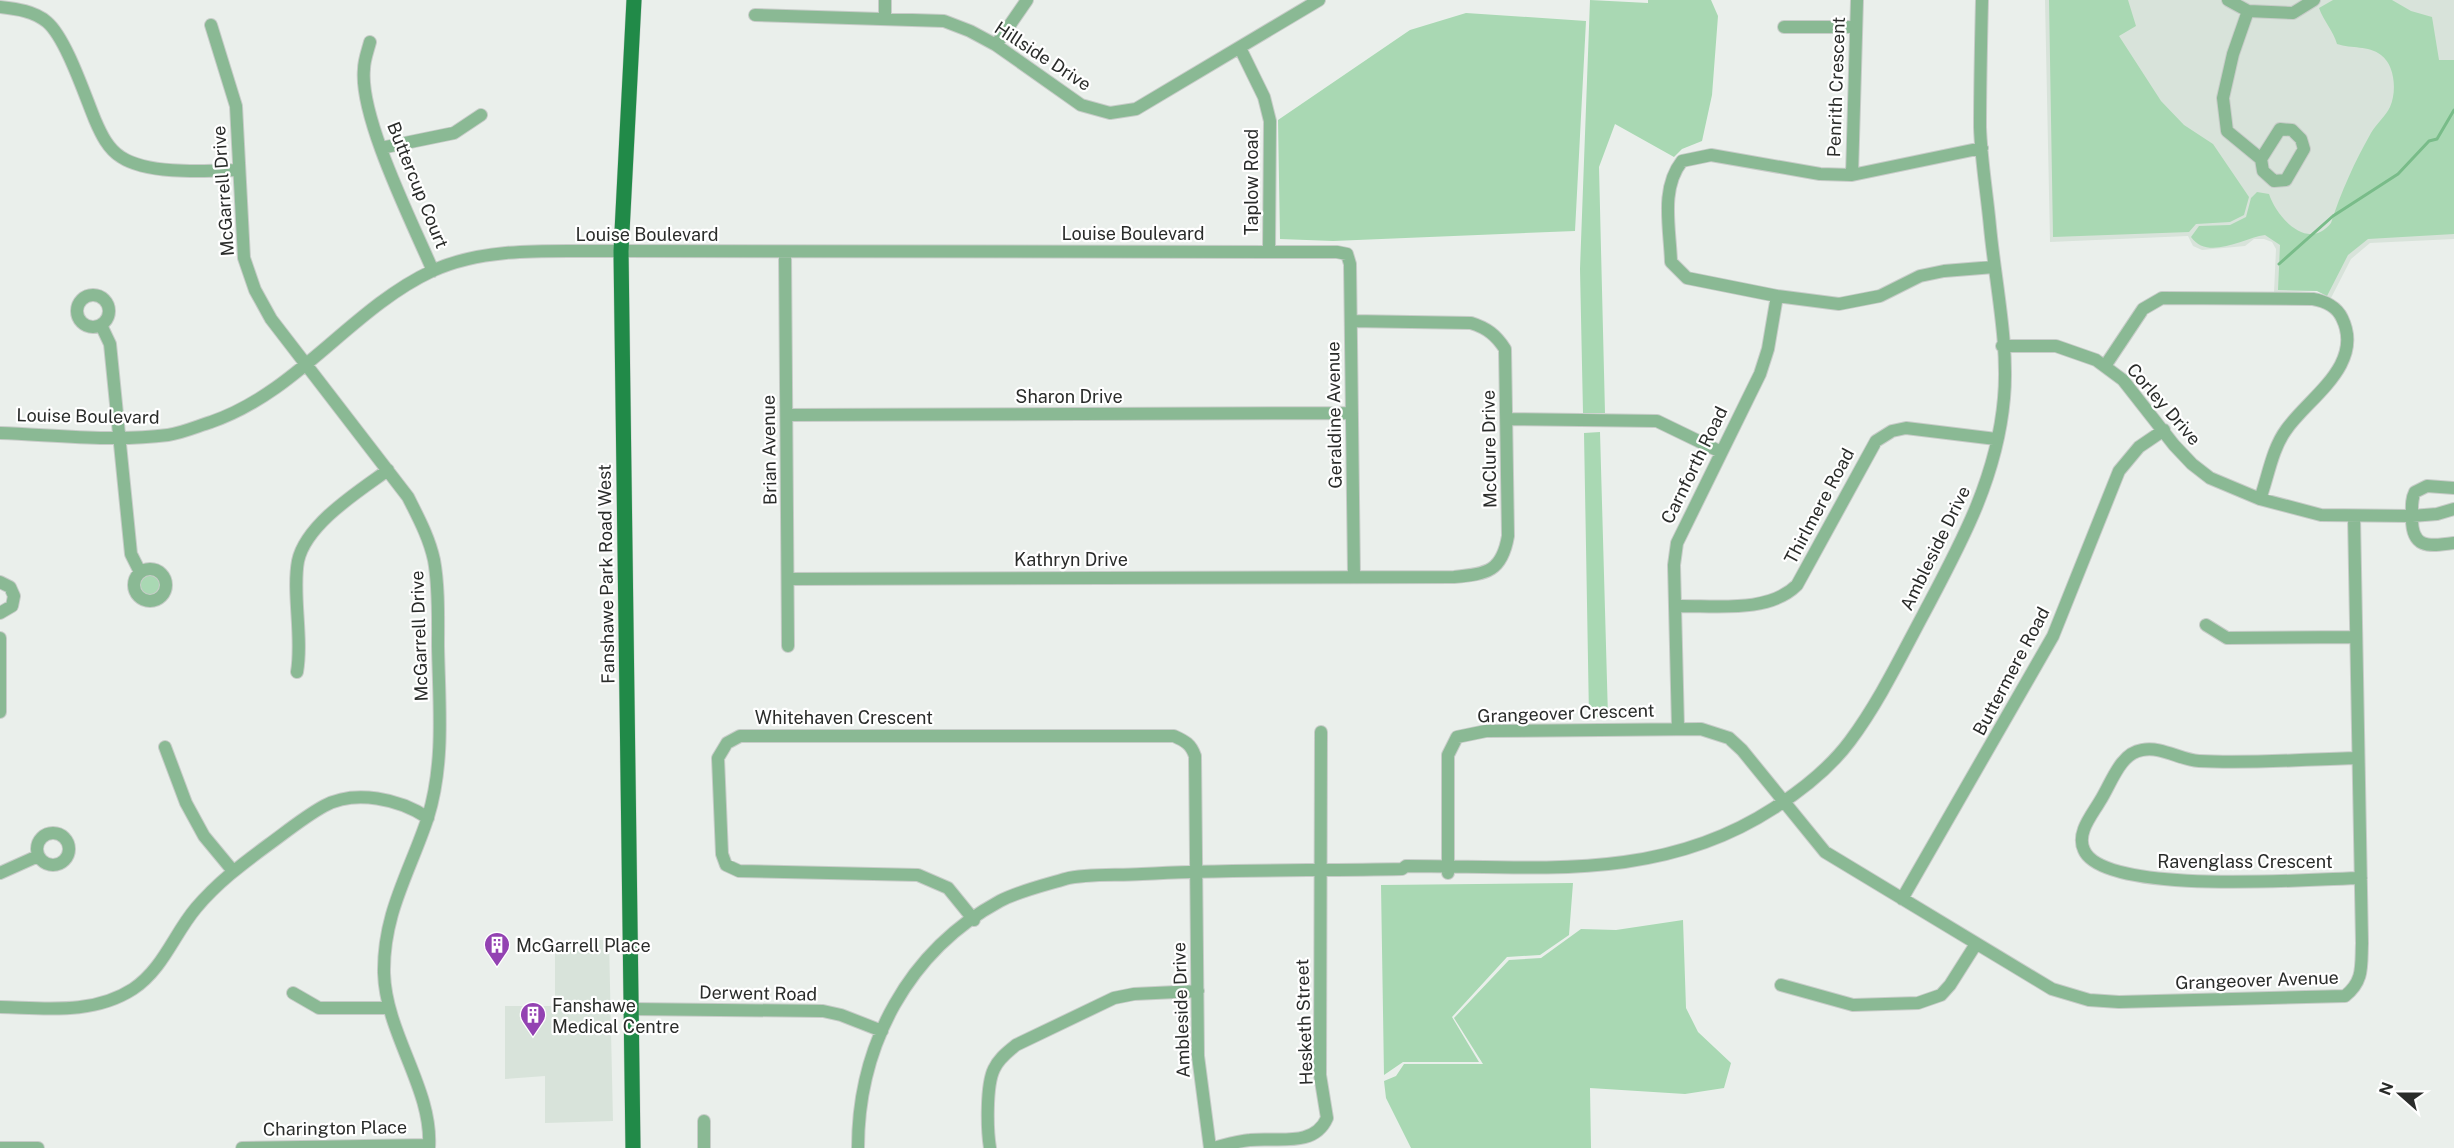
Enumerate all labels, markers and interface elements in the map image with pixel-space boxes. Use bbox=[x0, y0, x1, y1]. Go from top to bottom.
street label: Penrith Crescent bbox=[1823, 16, 1849, 158]
street label: Hillside Drive bbox=[991, 17, 1095, 95]
street label: Buttercup Court bbox=[383, 119, 453, 251]
street label: McGarrell Drive bbox=[208, 125, 238, 257]
street label: Taplow Road bbox=[1241, 129, 1262, 235]
street label: Louise Boulevard bbox=[1061, 223, 1205, 244]
street label: Louise Boulevard bbox=[575, 224, 719, 245]
street label: Geraldine Avenue bbox=[1322, 341, 1346, 489]
street label: Corley Drive bbox=[2123, 359, 2205, 449]
street label: Sharon Drive bbox=[1015, 386, 1123, 407]
street label: McClure Drive bbox=[1477, 390, 1501, 508]
street label: Brian Avenue bbox=[758, 395, 780, 505]
street label: Carnforth Road bbox=[1657, 403, 1731, 527]
street label: Louise Boulevard bbox=[16, 404, 160, 428]
street label: Thirlmere Road bbox=[1780, 445, 1858, 567]
street label: Fanshawe Park Road West bbox=[594, 464, 618, 684]
street label: Ambleside Drive bbox=[1896, 482, 1974, 614]
street label: Kathryn Drive bbox=[1014, 549, 1128, 570]
street label: McGarrell Drive bbox=[406, 570, 432, 702]
street label: Buttermere Road bbox=[1968, 603, 2054, 739]
street label: Grangeover Crescent bbox=[1477, 699, 1655, 727]
street label: Whitehaven Crescent bbox=[755, 707, 933, 728]
street label: Ravenglass Crescent bbox=[2157, 851, 2333, 872]
building icon: McGarrell Place bbox=[482, 930, 512, 968]
place label: McGarrell Place bbox=[516, 935, 651, 956]
street label: Ambleside Drive bbox=[1168, 942, 1194, 1078]
street label: Hesketh Street bbox=[1291, 958, 1317, 1086]
street label: Grangeover Avenue bbox=[2175, 967, 2339, 993]
street label: Derwent Road bbox=[699, 981, 817, 1005]
place label: Fanshawe Medical Centre bbox=[552, 995, 679, 1037]
building icon: Fanshawe Medical Centre bbox=[518, 1000, 548, 1038]
north arrow bbox=[2370, 1064, 2430, 1124]
text: N bbox=[2375, 1080, 2398, 1098]
street label: Charington Place bbox=[263, 1116, 407, 1140]

